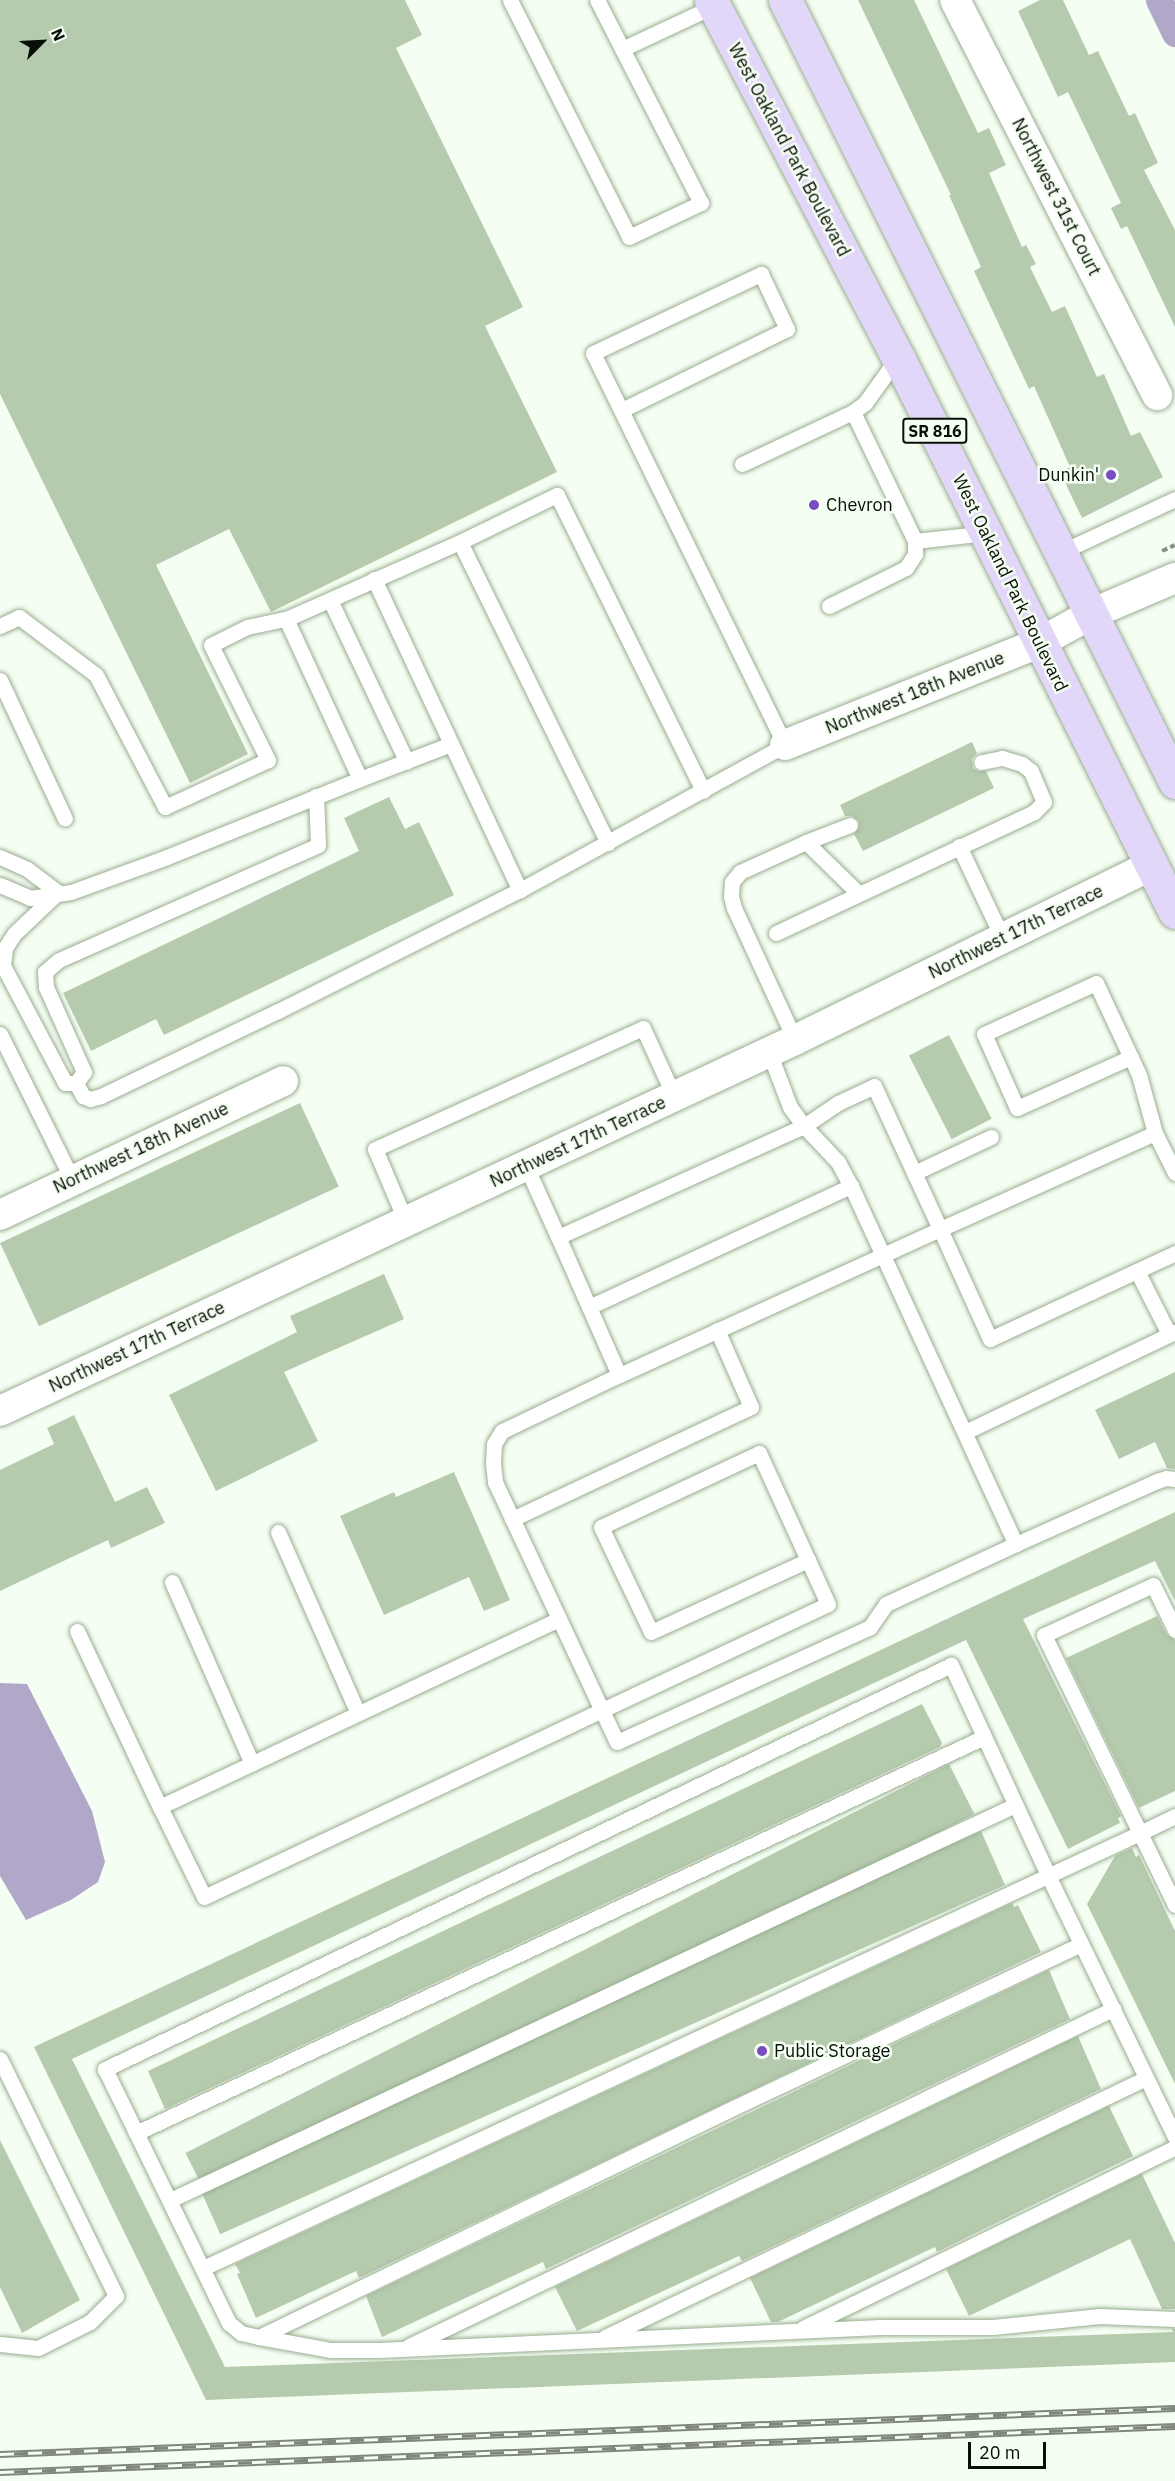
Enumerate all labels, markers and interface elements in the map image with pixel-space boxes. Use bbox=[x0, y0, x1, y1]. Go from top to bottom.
north arrow bbox=[12, 12, 72, 72]
text: N bbox=[47, 25, 70, 44]
street label: West Oakland Park Boulevard bbox=[723, 40, 855, 260]
street label: Northwest 31st Court bbox=[1007, 115, 1105, 279]
road number: SR 816 bbox=[902, 418, 968, 444]
place label: Dunkin' bbox=[1038, 464, 1099, 486]
marker: Dunkin' bbox=[1104, 468, 1118, 482]
street label: West Oakland Park Boulevard bbox=[948, 471, 1072, 695]
place label: Chevron bbox=[826, 494, 893, 516]
marker: Chevron bbox=[807, 498, 821, 512]
street label: Northwest 18th Avenue bbox=[822, 647, 1008, 739]
street label: Northwest 17th Terrace bbox=[925, 880, 1107, 984]
street label: Northwest 17th Terrace bbox=[487, 1092, 669, 1192]
street label: Northwest 18th Avenue bbox=[50, 1098, 232, 1198]
street label: Northwest 17th Terrace bbox=[46, 1297, 228, 1397]
place label: Public Storage bbox=[774, 2040, 890, 2062]
marker: Public Storage bbox=[755, 2044, 769, 2058]
scale bar bbox=[971, 2430, 1049, 2468]
text: 20 m bbox=[979, 2441, 1021, 2464]

